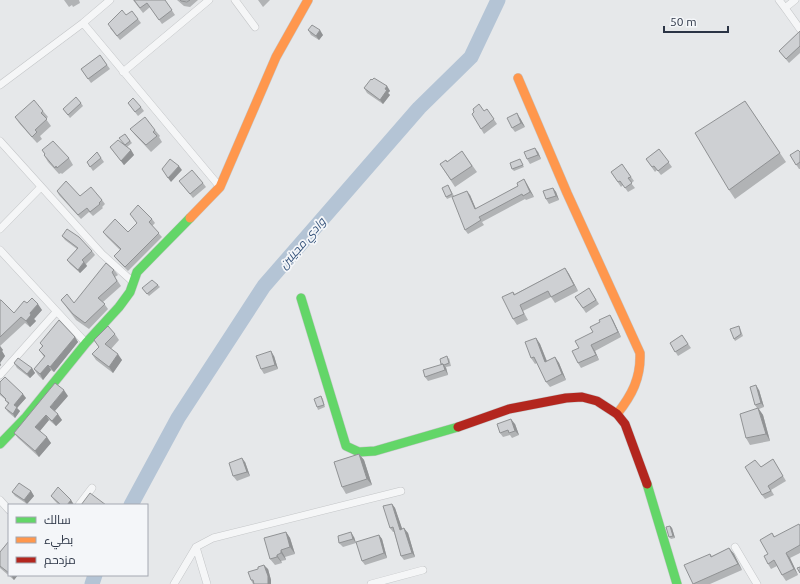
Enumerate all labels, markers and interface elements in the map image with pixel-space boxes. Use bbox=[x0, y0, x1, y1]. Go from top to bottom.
scale bar bbox=[664, 8, 728, 34]
text: 50 m bbox=[670, 15, 697, 28]
water label: وادي مجينين bbox=[276, 214, 332, 274]
legend bbox=[8, 504, 148, 576]
text: سالك bbox=[44, 513, 71, 526]
text: بطيء bbox=[44, 533, 73, 550]
text: مزدحم bbox=[44, 553, 76, 568]

